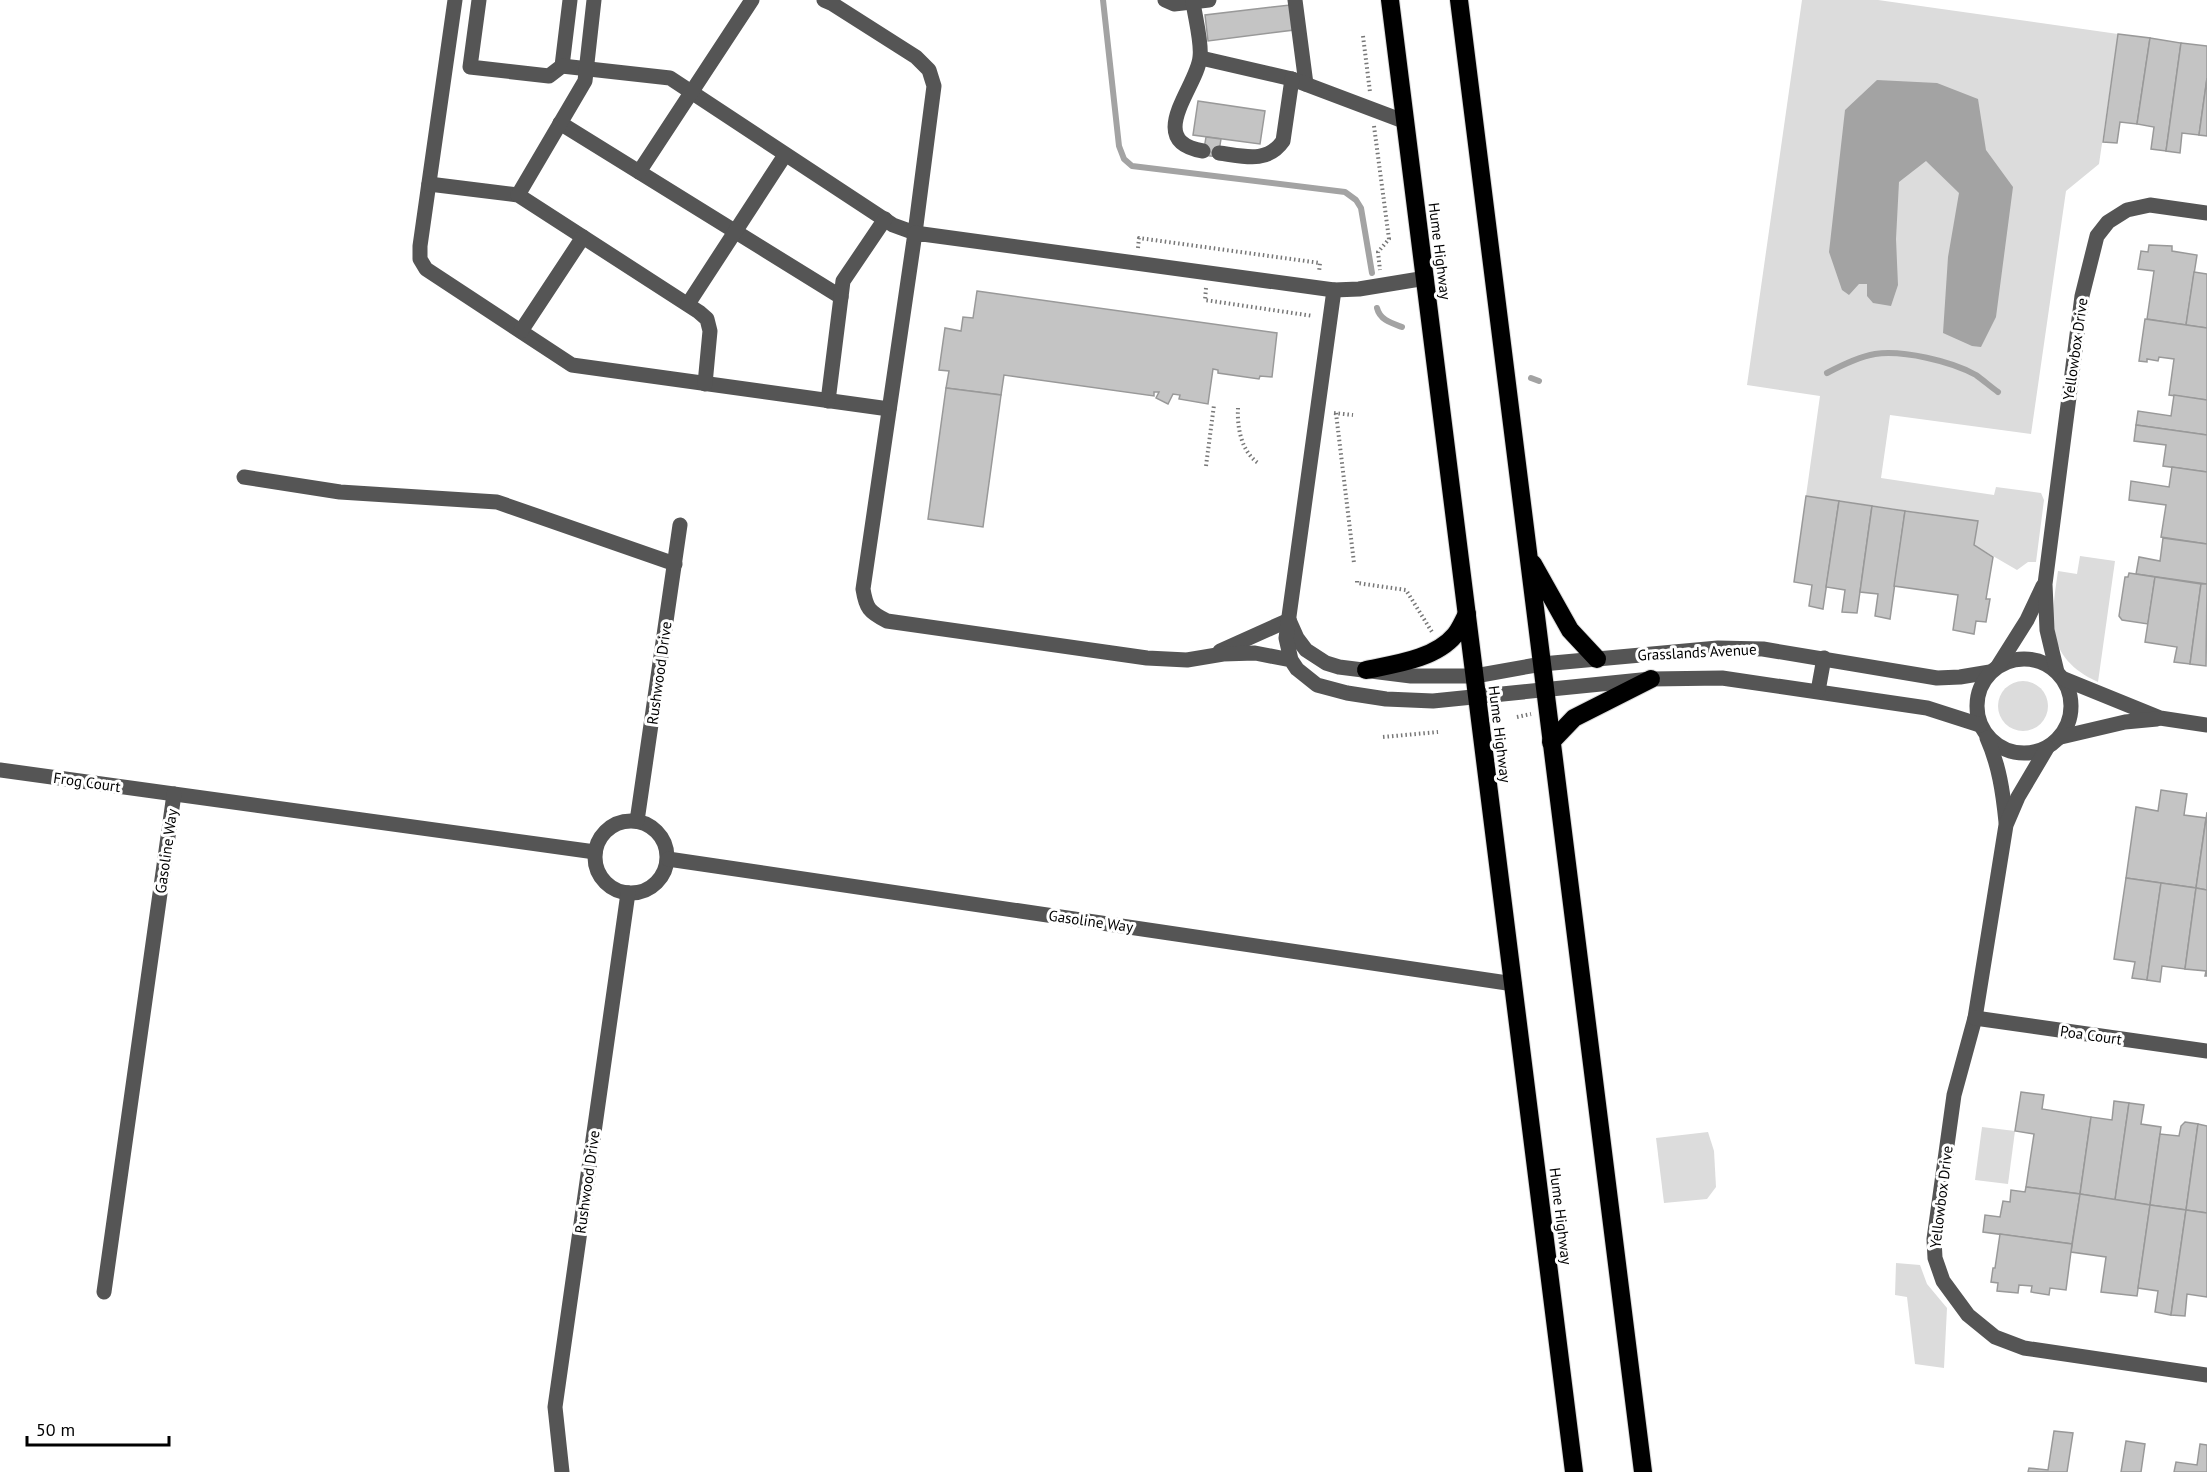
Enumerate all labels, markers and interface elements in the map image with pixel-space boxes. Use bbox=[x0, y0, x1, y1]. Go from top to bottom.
street label: Hume Highway bbox=[1425, 201, 1455, 301]
street label: Yellowbox Drive bbox=[2058, 297, 2092, 401]
street label: Rushwood Drive bbox=[642, 620, 676, 726]
street label: Grasslands Avenue bbox=[1637, 639, 1757, 665]
street label: Hume Highway bbox=[1485, 684, 1515, 784]
street label: Frog Court bbox=[52, 768, 122, 796]
street label: Gasoline Way bbox=[151, 808, 181, 894]
street label: Gasoline Way bbox=[1048, 906, 1134, 936]
street label: Poa Court bbox=[2059, 1021, 2123, 1049]
street label: Rushwood Drive bbox=[570, 1129, 604, 1235]
street label: Yellowbox Drive bbox=[1925, 1145, 1957, 1249]
street label: Hume Highway bbox=[1546, 1166, 1576, 1266]
scale bar bbox=[27, 1409, 170, 1447]
text: 50 m bbox=[36, 1418, 75, 1441]

